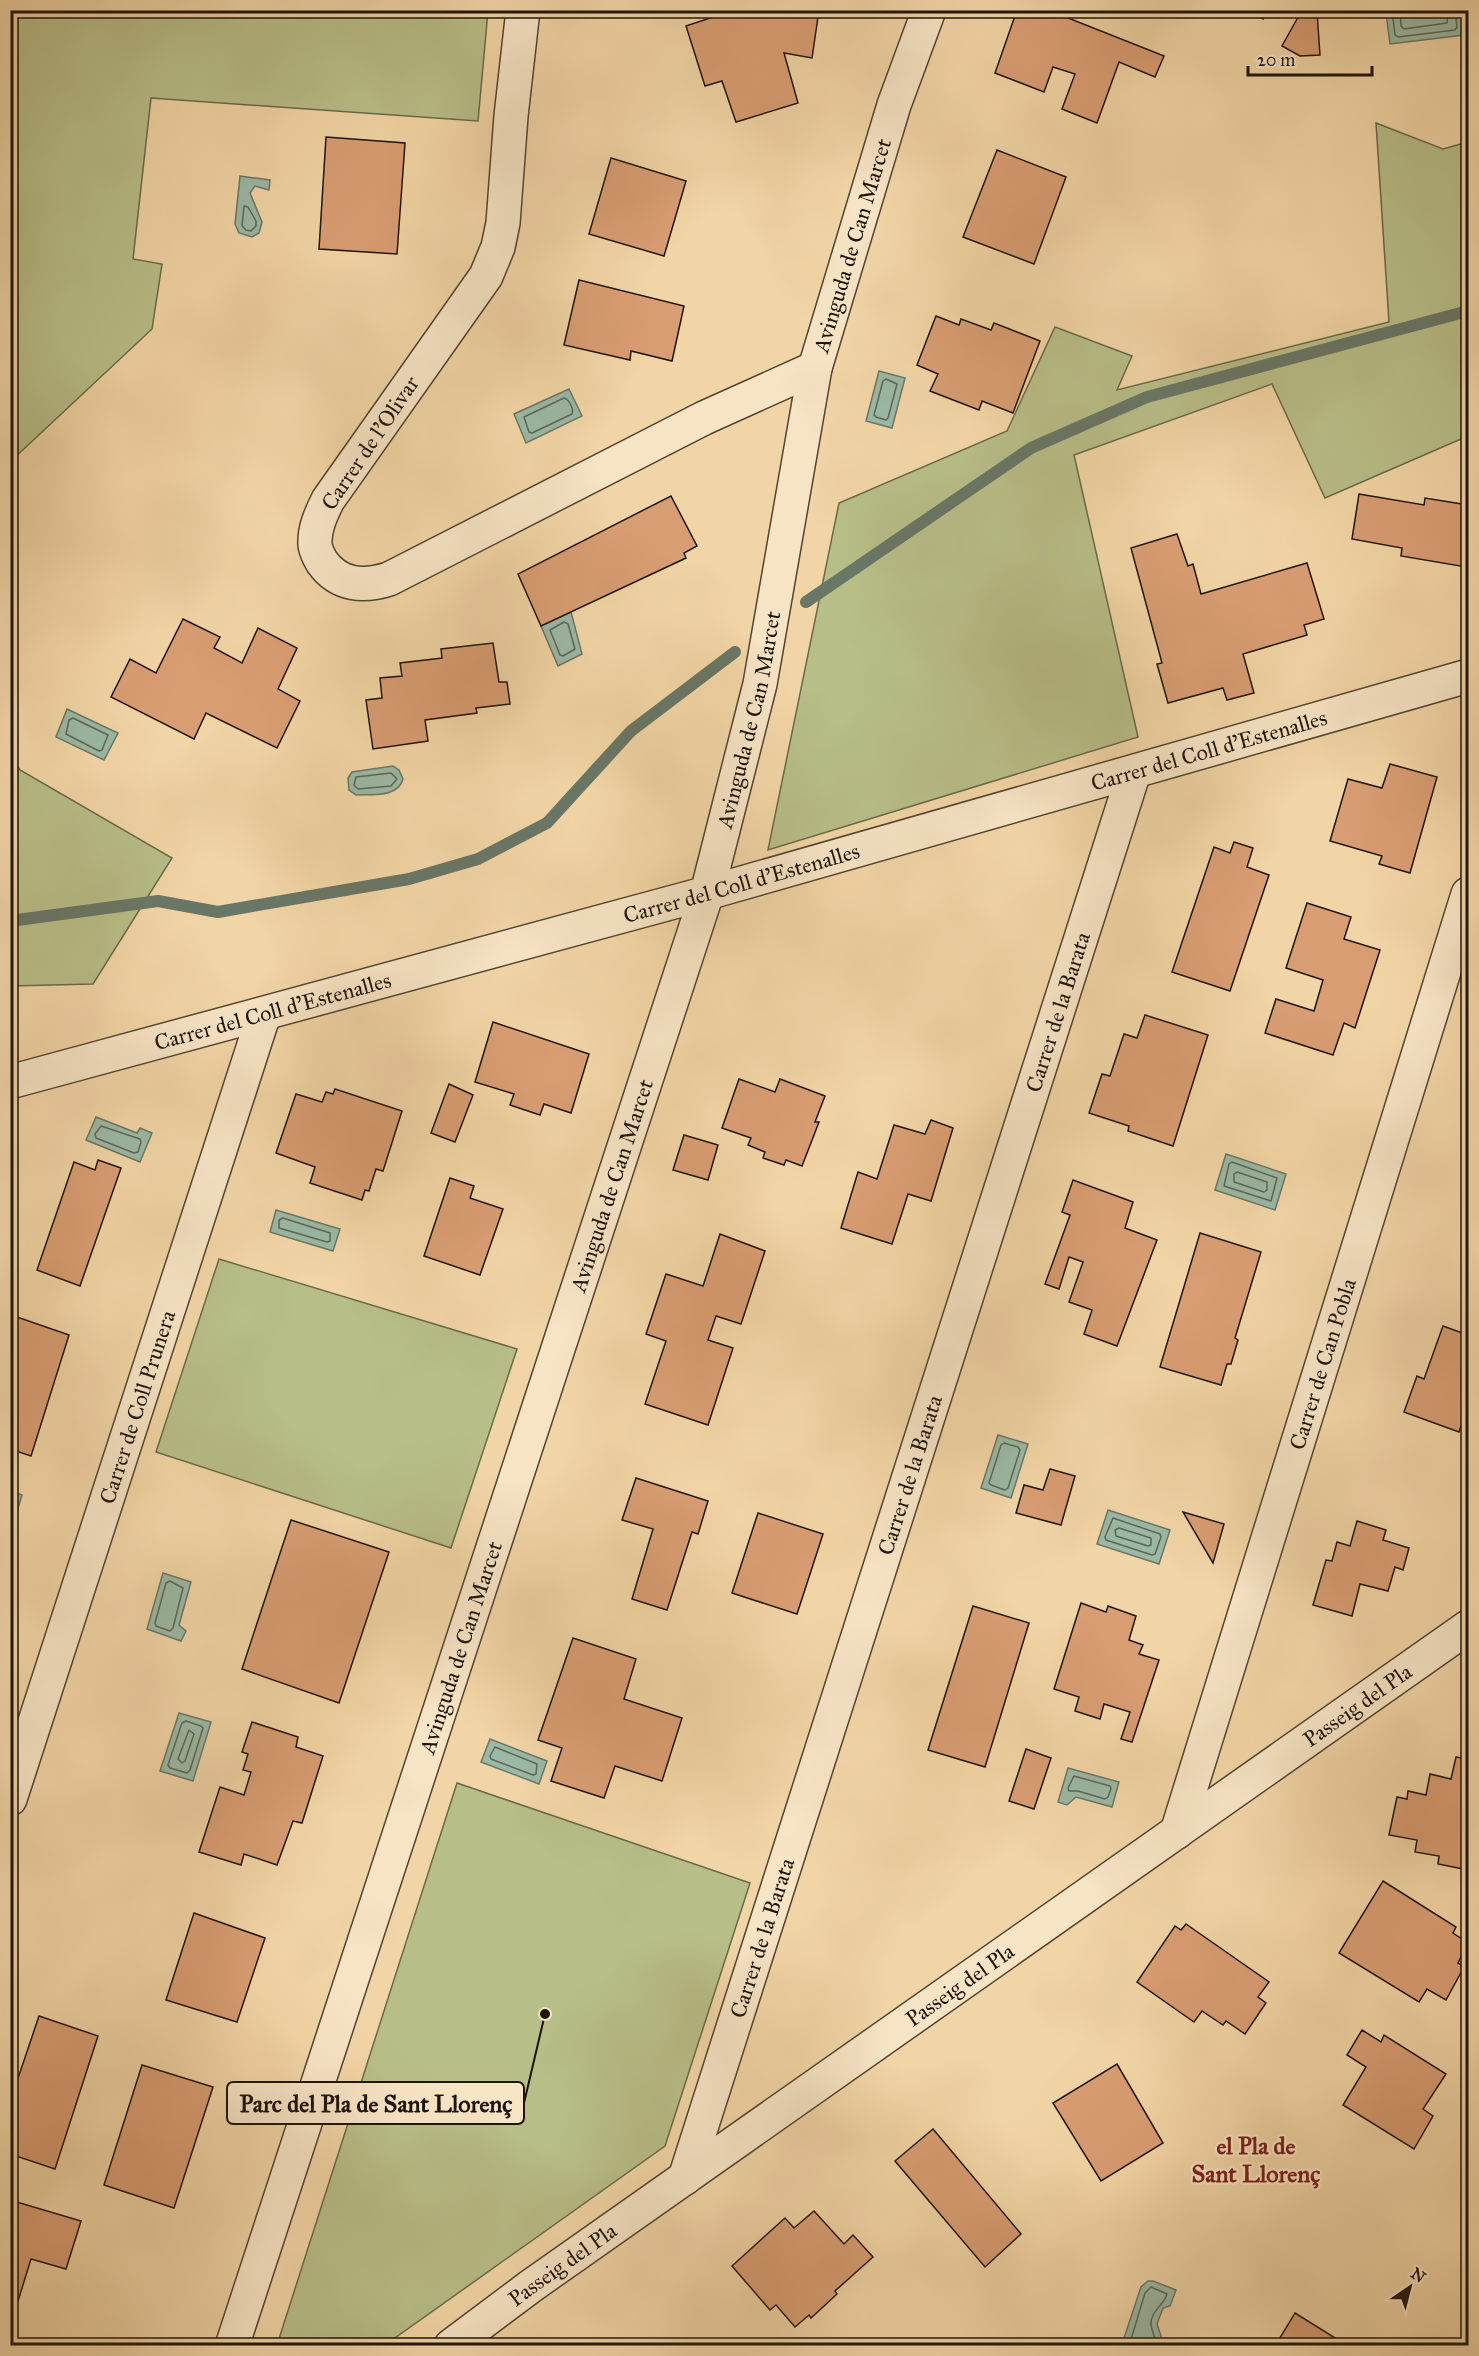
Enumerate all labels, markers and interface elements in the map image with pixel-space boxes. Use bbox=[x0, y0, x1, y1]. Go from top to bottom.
scale bar bbox=[1248, 39, 1372, 77]
text: 20 m bbox=[1257, 49, 1295, 71]
street label: Avinguda de Can Marcet bbox=[807, 135, 897, 357]
street label: Carrer de l'Olivar bbox=[315, 370, 425, 515]
street label: Avinguda de Can Marcet bbox=[710, 609, 786, 832]
street label: Carrer del Coll d'Estenalles bbox=[1088, 703, 1330, 796]
street label: Carrer del Coll d'Estenalles bbox=[620, 837, 863, 929]
street label: Carrer de la Barata bbox=[1019, 928, 1096, 1095]
street label: Carrer del Coll d'Estenalles bbox=[151, 966, 394, 1056]
street label: Avinguda de Can Marcet bbox=[564, 1075, 659, 1296]
street label: Carrer de Can Pobla bbox=[1283, 1274, 1362, 1453]
street label: Carrer de Coll Prunera bbox=[93, 1306, 181, 1507]
street label: Carrer de la Barata bbox=[871, 1391, 948, 1558]
street label: Avinguda de Can Marcet bbox=[413, 1537, 508, 1758]
street label: Passeig del Pla bbox=[1298, 1657, 1417, 1752]
street label: Carrer de la Barata bbox=[724, 1854, 800, 2021]
street label: Passeig del Pla bbox=[900, 1937, 1020, 2032]
callout: Parc del Pla de Sant Llorenç bbox=[227, 2082, 524, 2124]
text: Parc del Pla de Sant Llorenç bbox=[240, 2089, 512, 2119]
district label: el Pla de Sant Llorenç bbox=[1192, 2131, 1320, 2189]
street label: Passeig del Pla bbox=[503, 2216, 622, 2312]
north arrow bbox=[1380, 2257, 1440, 2317]
text: N bbox=[1407, 2263, 1430, 2287]

